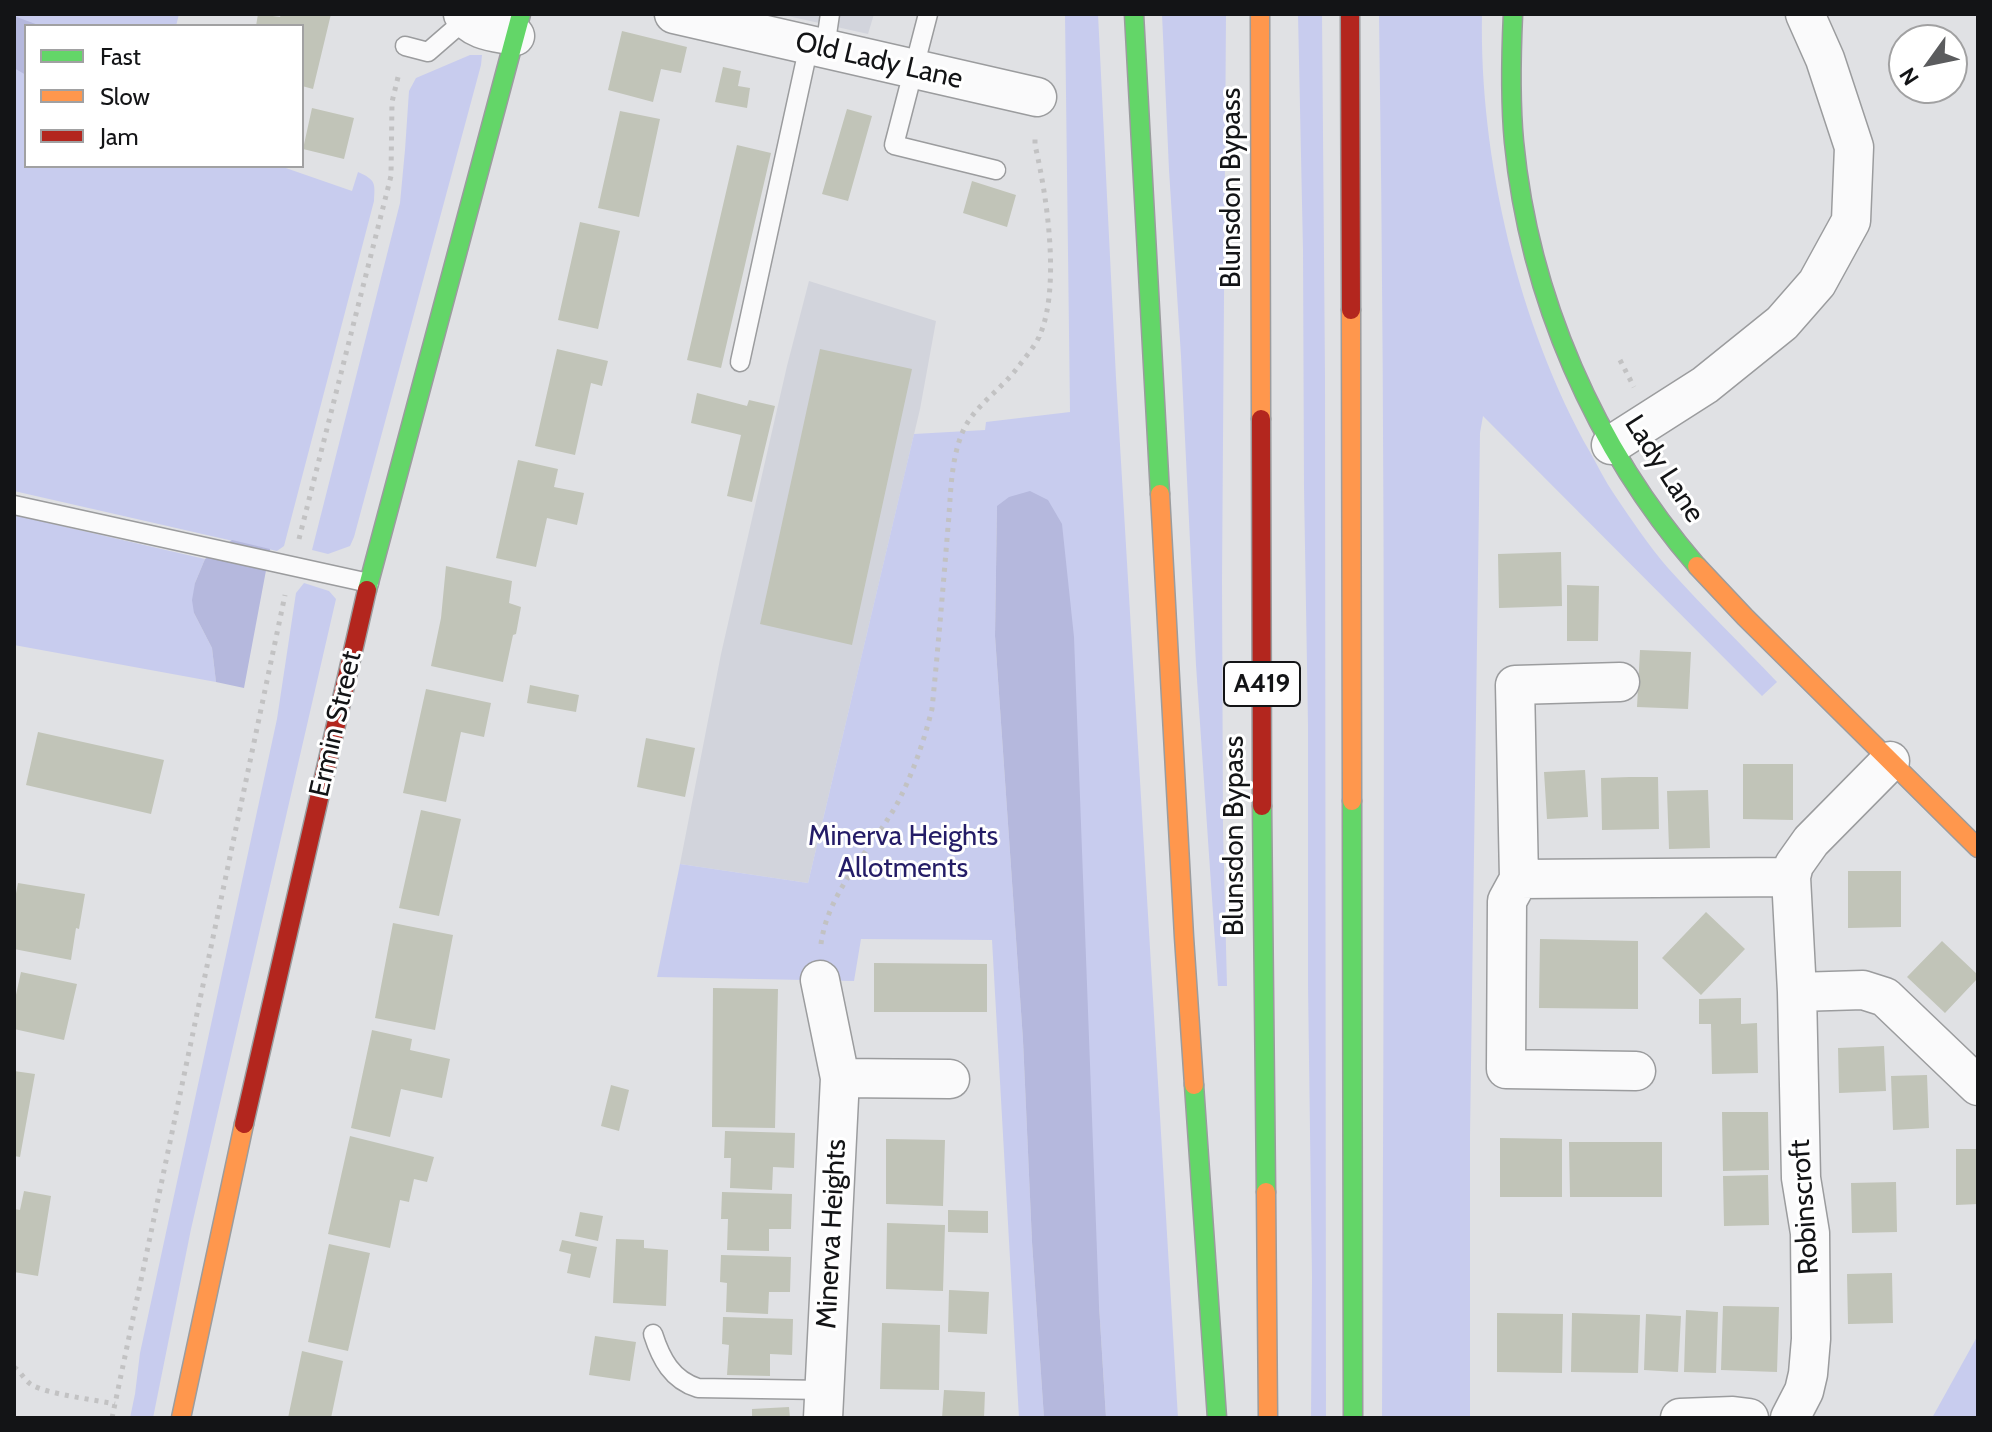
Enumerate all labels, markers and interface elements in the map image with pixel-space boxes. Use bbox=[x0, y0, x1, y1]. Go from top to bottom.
legend bbox=[24, 24, 304, 168]
north arrow bbox=[1888, 24, 1968, 104]
street label: Old Lady Lane bbox=[792, 25, 966, 97]
text: Fast bbox=[100, 42, 141, 71]
text: N bbox=[1894, 62, 1925, 90]
text: Slow bbox=[100, 82, 150, 111]
street label: Blunsdon Bypass bbox=[1215, 88, 1249, 288]
text: Jam bbox=[100, 122, 138, 151]
street label: Lady Lane bbox=[1617, 409, 1711, 529]
street label: Ermin Street bbox=[303, 648, 369, 800]
road number: A419 bbox=[1224, 662, 1300, 706]
street label: Blunsdon Bypass bbox=[1218, 736, 1252, 936]
park label: Minerva Heights Allotments bbox=[808, 820, 998, 886]
street label: Minerva Heights bbox=[810, 1138, 854, 1330]
street label: Robinscroft bbox=[1784, 1138, 1826, 1276]

